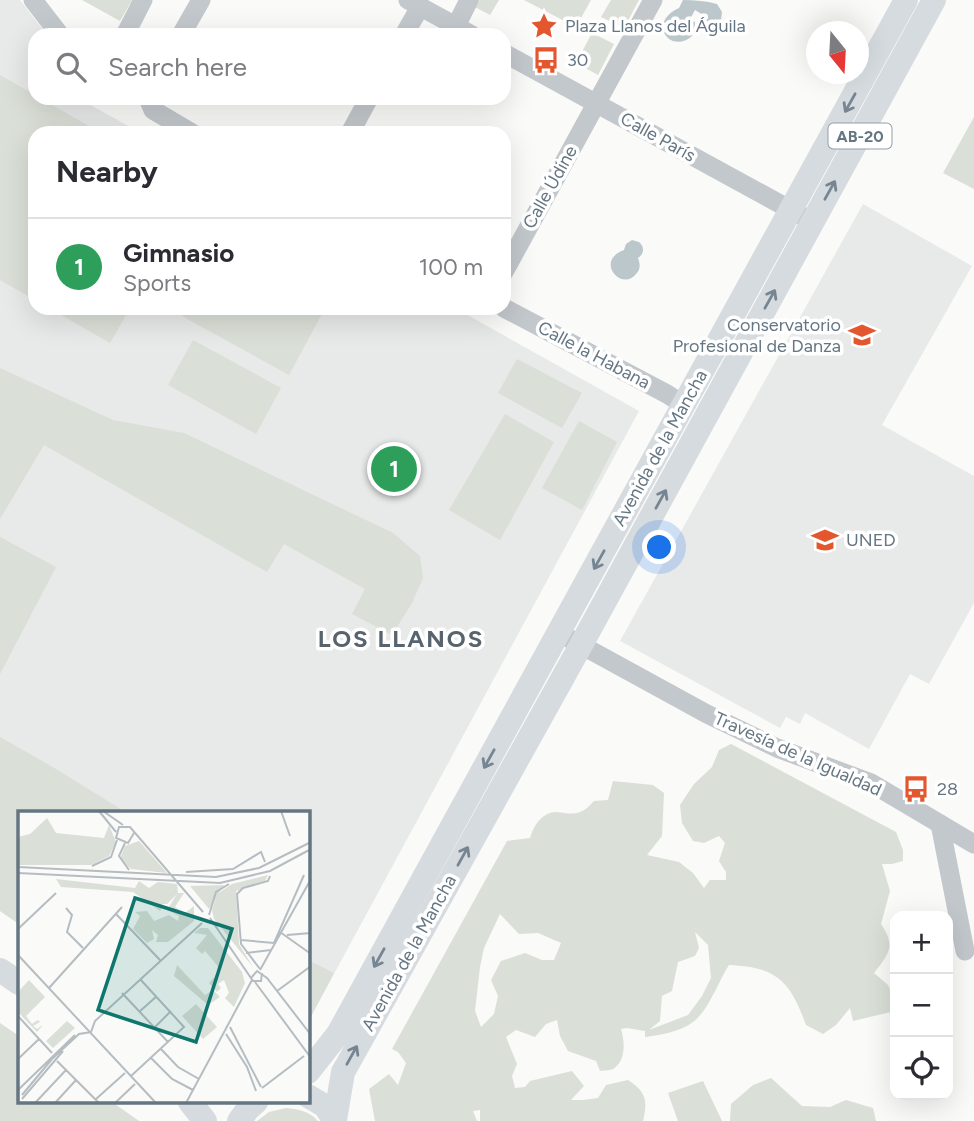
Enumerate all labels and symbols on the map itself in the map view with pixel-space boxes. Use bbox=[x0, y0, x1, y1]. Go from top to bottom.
place icon: Plaza Llanos del Águila bbox=[529, 11, 559, 41]
place label: Plaza Llanos del Águila bbox=[565, 15, 746, 37]
north arrow bbox=[806, 21, 869, 84]
bus stop icon: 30 bbox=[531, 45, 561, 75]
place label: 30 bbox=[567, 49, 588, 71]
one-way arrow bbox=[843, 92, 857, 112]
street label: Calle París bbox=[617, 107, 699, 167]
road number: AB-20 bbox=[828, 124, 892, 148]
street label: Calle Údine bbox=[518, 141, 582, 232]
one-way arrow bbox=[824, 180, 837, 201]
one-way arrow bbox=[764, 289, 777, 310]
place label: Conservatorio Profesional de Danza bbox=[673, 314, 841, 357]
street label: Calle la Habana bbox=[534, 316, 654, 394]
school or university icon: Conservatorio Profesional de Danza bbox=[847, 320, 877, 350]
street label: Avenida de la Mancha bbox=[608, 366, 712, 530]
pin: 1 bbox=[371, 443, 417, 495]
one-way arrow bbox=[655, 489, 668, 510]
school or university icon: UNED bbox=[810, 525, 840, 555]
place label: UNED bbox=[846, 529, 896, 551]
your location bbox=[642, 530, 676, 564]
one-way arrow bbox=[591, 549, 605, 569]
district label: LOS LLANOS bbox=[318, 624, 484, 653]
street label: Travesía de la Igualdad bbox=[711, 707, 885, 801]
one-way arrow bbox=[482, 748, 495, 769]
bus stop icon: 28 bbox=[901, 774, 931, 804]
place label: 28 bbox=[937, 778, 958, 800]
inset map bbox=[18, 811, 310, 1104]
one-way arrow bbox=[456, 847, 470, 867]
street label: Avenida de la Mancha bbox=[357, 871, 461, 1035]
one-way arrow bbox=[372, 948, 386, 968]
one-way arrow bbox=[346, 1046, 360, 1066]

